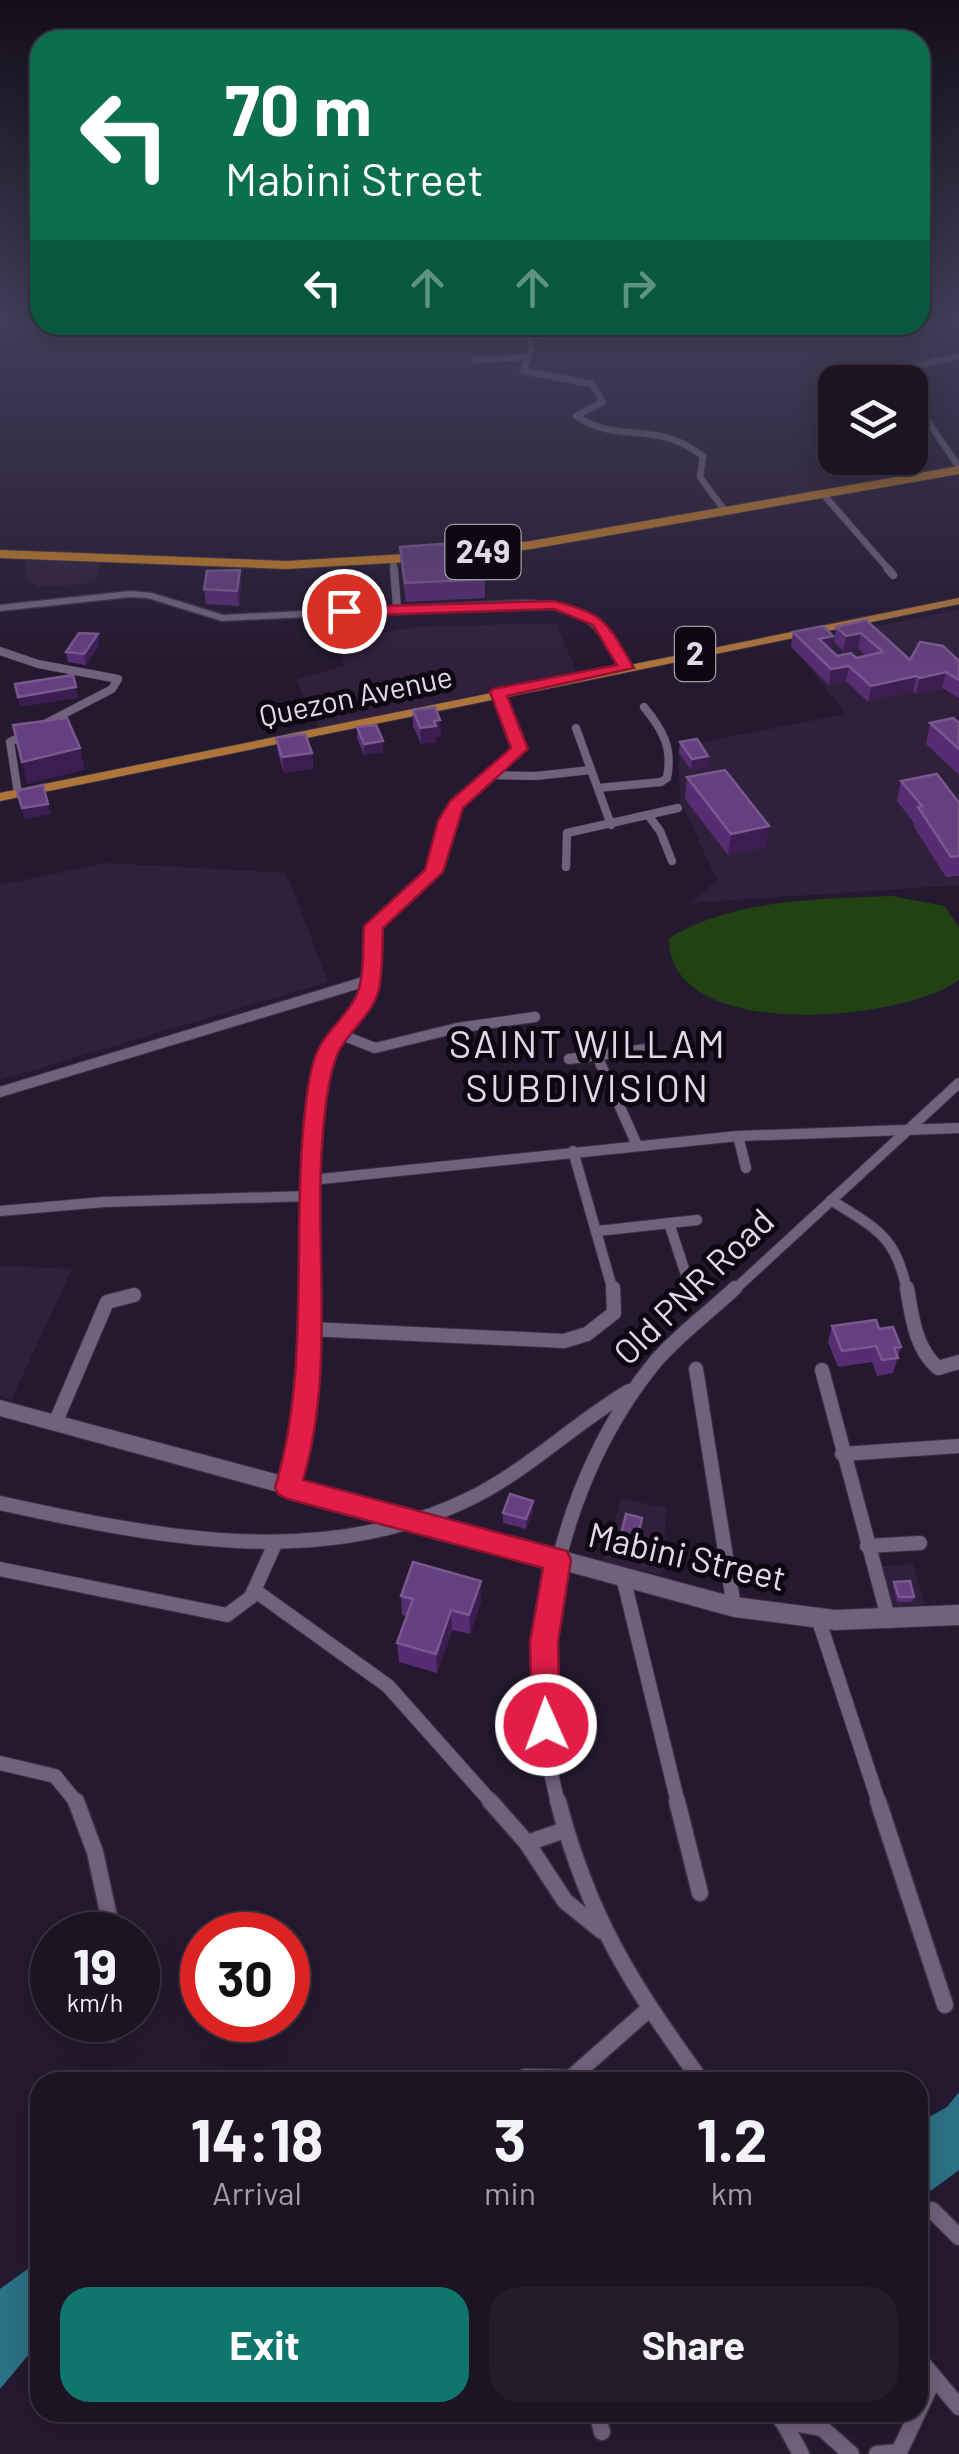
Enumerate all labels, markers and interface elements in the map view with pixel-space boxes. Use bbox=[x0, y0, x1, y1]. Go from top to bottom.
text: 70 m bbox=[225, 66, 372, 150]
icon: left bbox=[60, 70, 190, 200]
text: Mabini Street bbox=[225, 151, 484, 205]
icon: left bbox=[295, 260, 350, 315]
icon: ahead bbox=[400, 260, 455, 315]
icon: ahead bbox=[505, 260, 560, 315]
icon: right bbox=[610, 260, 665, 315]
map controls bbox=[818, 365, 928, 475]
button: layers bbox=[818, 365, 928, 475]
road number: 249 bbox=[446, 525, 520, 579]
pin bbox=[302, 569, 387, 654]
icon: arrive bbox=[317, 584, 372, 639]
road number: 2 bbox=[675, 627, 715, 681]
street label: Quezon Avenue bbox=[256, 657, 455, 733]
district label: SAINT WILLAM SUBDIVISION bbox=[449, 1020, 727, 1110]
street label: Old PNR Road bbox=[604, 1199, 781, 1372]
street label: Mabini Street bbox=[585, 1512, 790, 1598]
position arrow bbox=[494, 1673, 598, 1777]
speed limit sign: 30 bbox=[180, 1912, 310, 2042]
text: 19 bbox=[73, 1935, 117, 1995]
text: km/h bbox=[67, 1987, 123, 2017]
text: 14:18 bbox=[190, 2102, 324, 2174]
text: 3 bbox=[494, 2102, 526, 2174]
text: 1.2 bbox=[696, 2102, 767, 2174]
text: Arrival bbox=[212, 2173, 302, 2211]
text: min bbox=[484, 2173, 536, 2211]
text: km bbox=[711, 2173, 753, 2211]
button: Exit bbox=[60, 2287, 469, 2402]
button: Share bbox=[489, 2287, 898, 2402]

